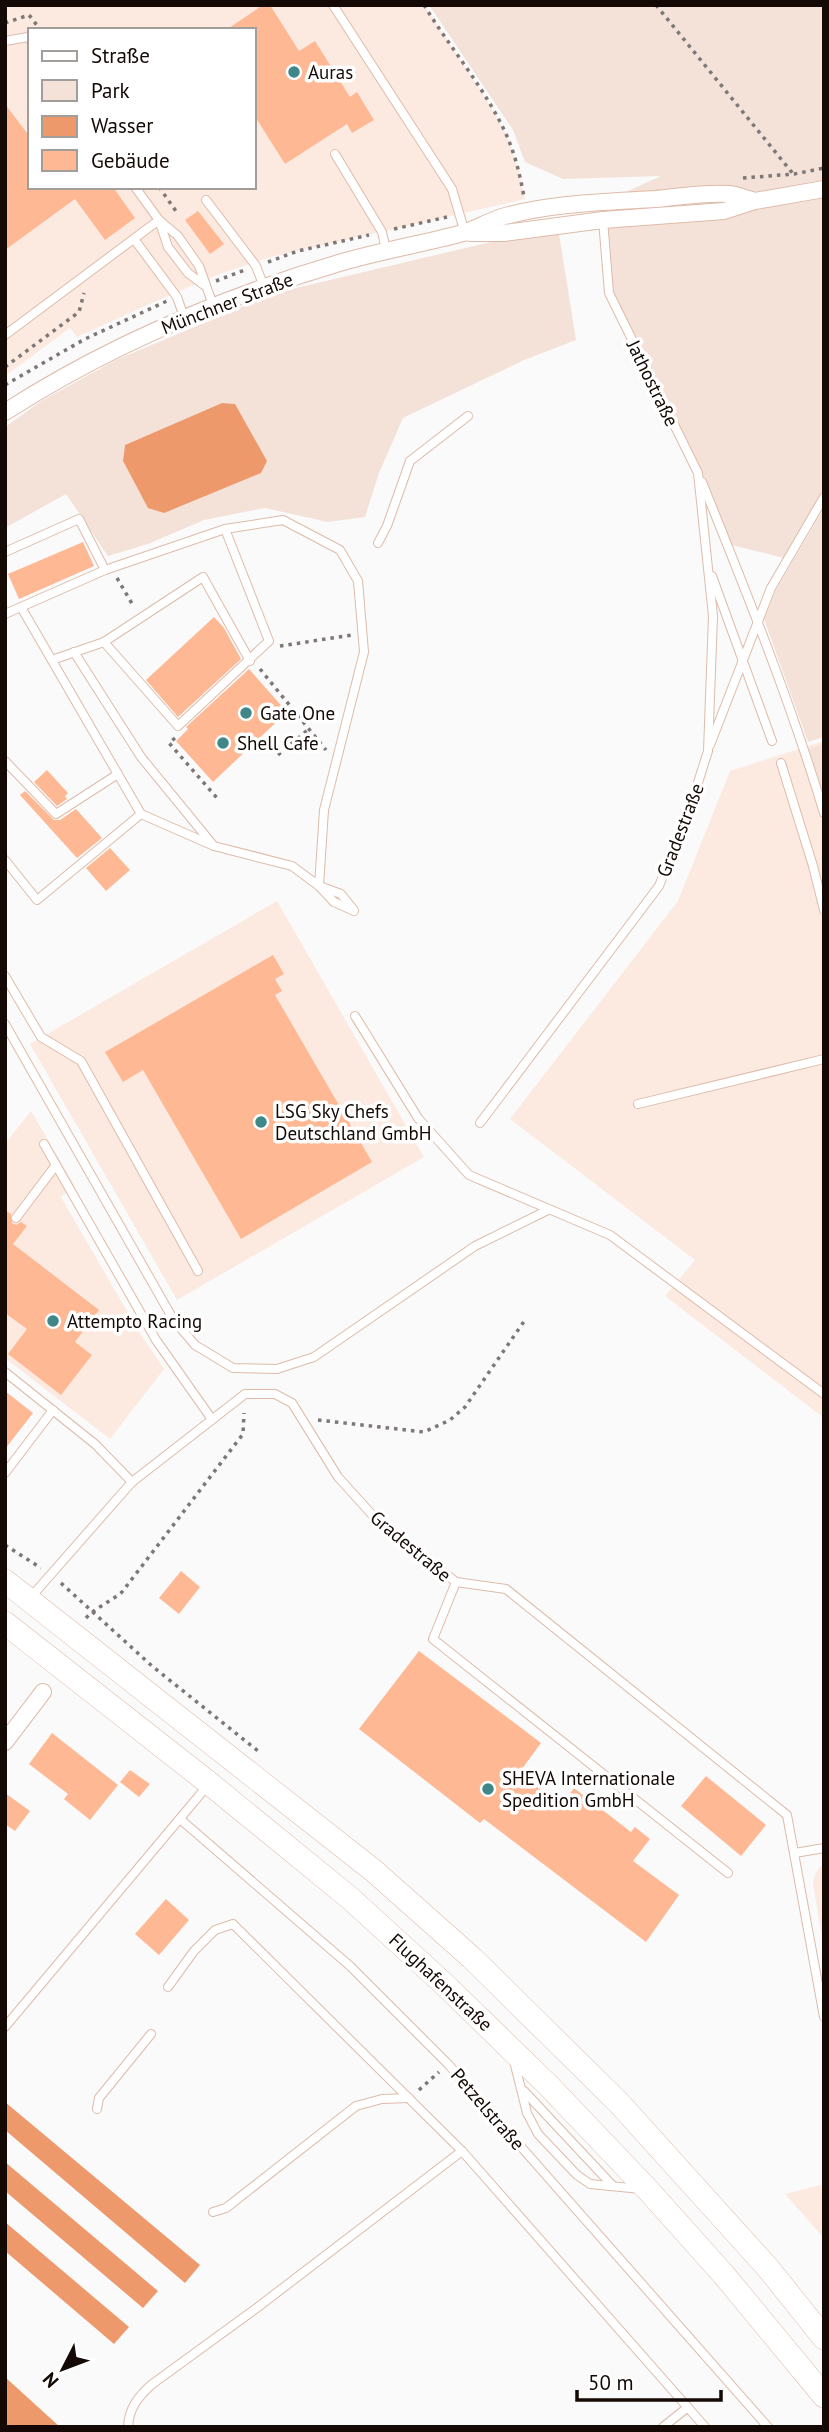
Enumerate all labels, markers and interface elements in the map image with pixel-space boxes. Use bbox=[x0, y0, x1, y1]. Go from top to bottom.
legend bbox=[28, 28, 256, 189]
text: Straße bbox=[91, 42, 150, 69]
place label: Auras bbox=[308, 60, 353, 84]
marker: Auras bbox=[286, 64, 302, 80]
text: Park bbox=[91, 77, 130, 104]
text: Wasser bbox=[91, 112, 153, 139]
text: Gebäude bbox=[91, 147, 170, 174]
street label: Münchner Straße bbox=[158, 267, 296, 339]
street label: Jathostraße bbox=[621, 335, 684, 430]
place label: Gate One bbox=[260, 701, 335, 725]
marker: Gate One bbox=[238, 705, 254, 721]
place label: Shell Cafe bbox=[237, 731, 319, 755]
marker: Shell Cafe bbox=[215, 735, 231, 751]
street label: Gradestraße bbox=[651, 780, 709, 880]
place label: LSG Sky Chefs Deutschland GmbH bbox=[275, 1099, 431, 1145]
marker: LSG Sky Chefs Deutschland GmbH bbox=[253, 1114, 269, 1130]
place label: Attempto Racing bbox=[67, 1309, 202, 1333]
marker: Attempto Racing bbox=[45, 1313, 61, 1329]
street label: Gradestraße bbox=[366, 1505, 456, 1587]
place label: SHEVA Internationale Spedition GmbH bbox=[502, 1766, 675, 1812]
marker: SHEVA Internationale Spedition GmbH bbox=[480, 1781, 496, 1797]
street label: Flughafenstraße bbox=[384, 1928, 498, 2036]
street label: Petzelstraße bbox=[446, 2063, 530, 2155]
north arrow bbox=[28, 2334, 98, 2404]
scale bar bbox=[577, 2358, 720, 2402]
text: N bbox=[37, 2368, 63, 2393]
text: 50 m bbox=[588, 2369, 634, 2396]

